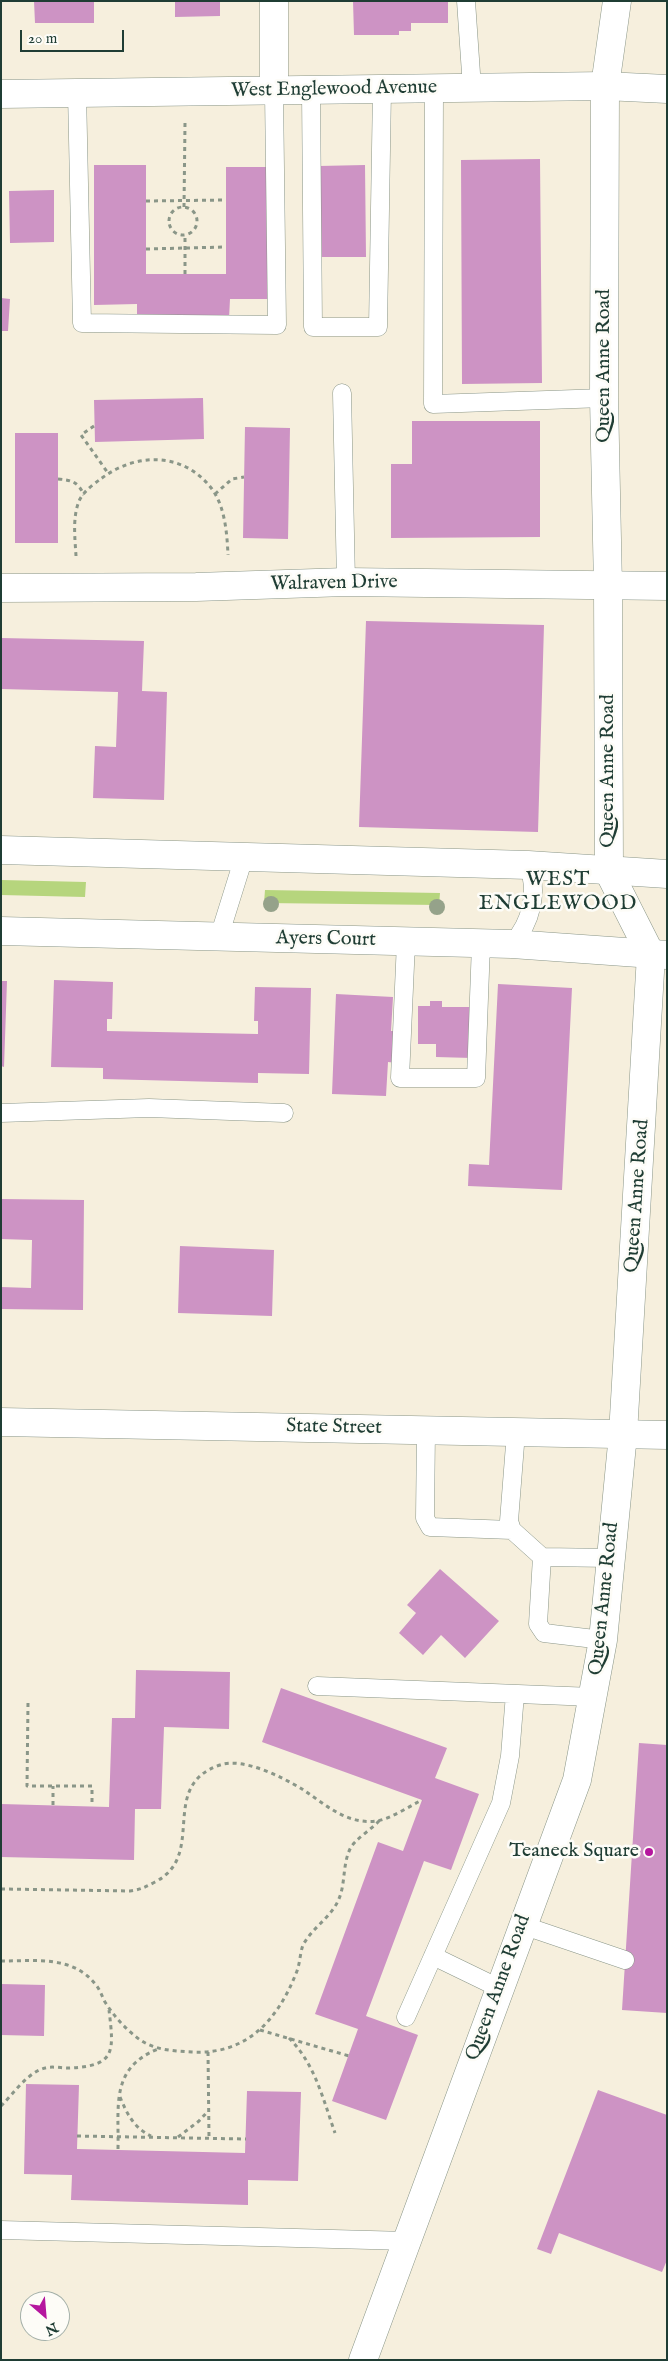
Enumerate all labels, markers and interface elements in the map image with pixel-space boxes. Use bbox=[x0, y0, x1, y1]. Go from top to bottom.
scale bar bbox=[22, 20, 126, 52]
text: 20 m bbox=[28, 29, 57, 48]
street label: West Englewood Avenue bbox=[231, 76, 437, 104]
street label: Queen Anne Road bbox=[593, 289, 617, 443]
street label: Walraven Drive bbox=[270, 571, 398, 597]
street label: Queen Anne Road bbox=[597, 694, 621, 848]
district label: WEST ENGLEWOOD bbox=[478, 868, 638, 918]
street label: Ayers Court bbox=[276, 927, 376, 953]
street label: Queen Anne Road bbox=[621, 1118, 655, 1274]
street label: State Street bbox=[286, 1415, 382, 1441]
street label: Queen Anne Road bbox=[585, 1521, 625, 1677]
place label: Teaneck Square bbox=[509, 1840, 639, 1864]
marker: Teaneck Square bbox=[643, 1846, 655, 1858]
street label: Queen Anne Road bbox=[461, 1912, 537, 2064]
north arrow bbox=[20, 2291, 70, 2341]
text: N bbox=[42, 2318, 61, 2339]

